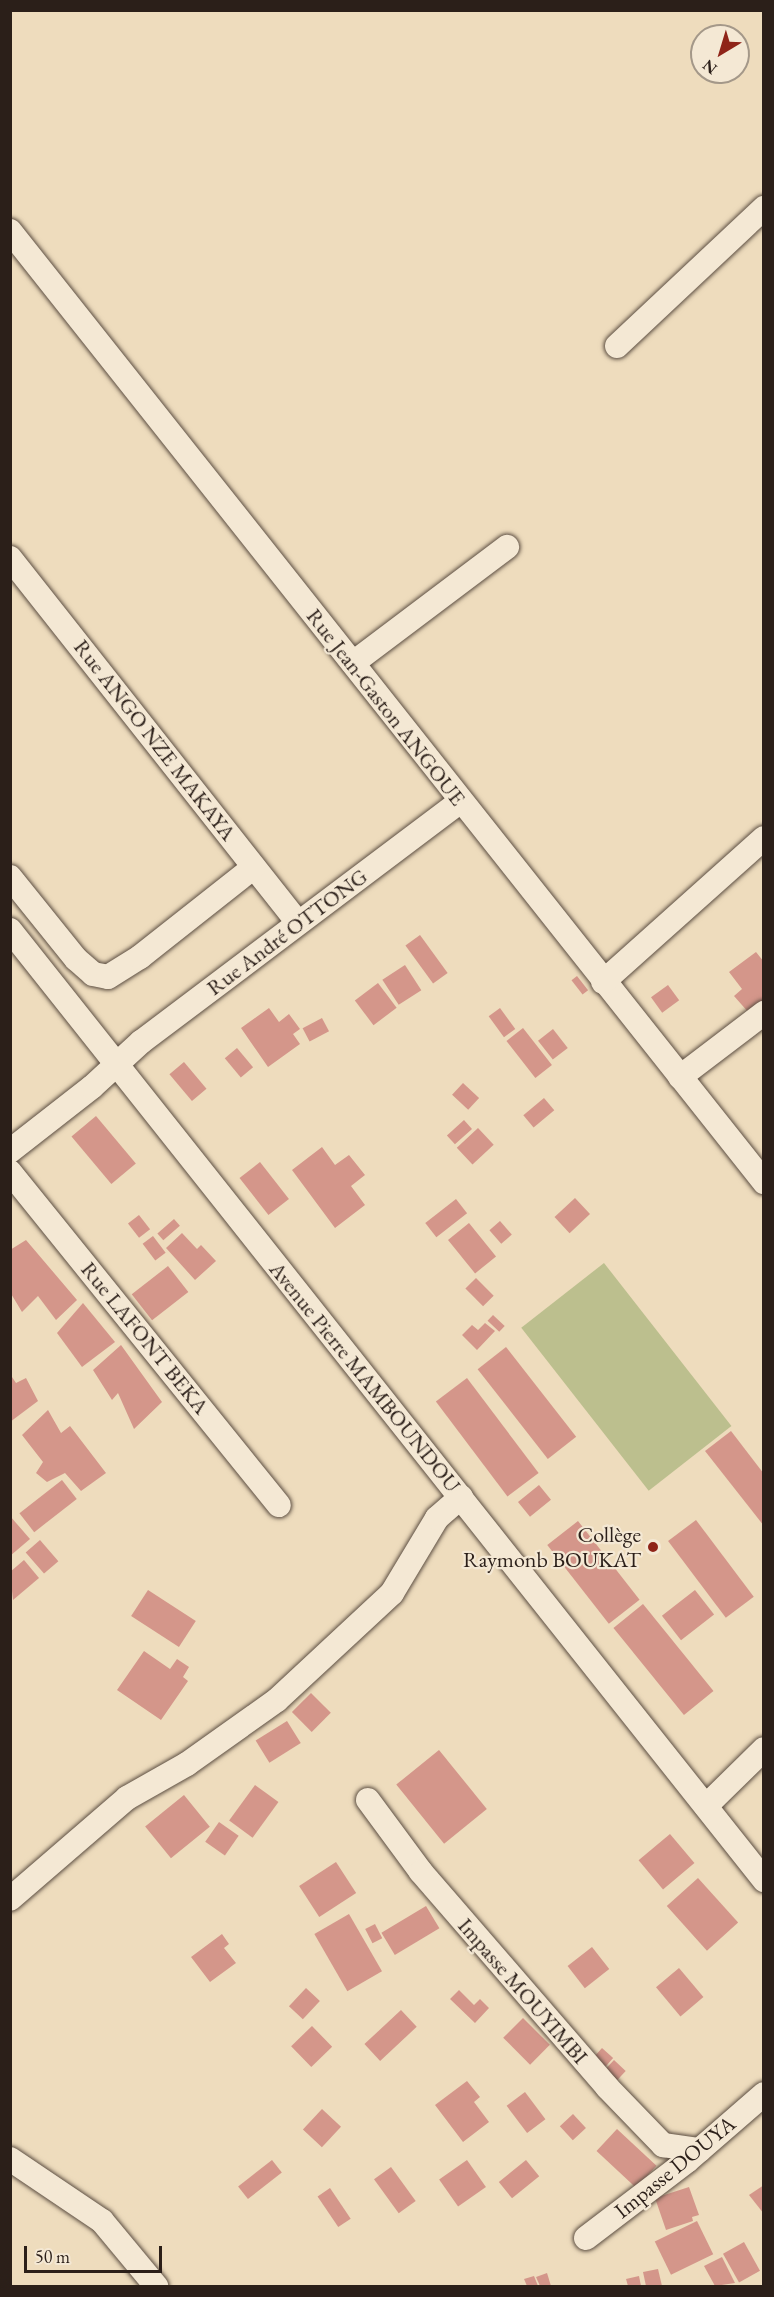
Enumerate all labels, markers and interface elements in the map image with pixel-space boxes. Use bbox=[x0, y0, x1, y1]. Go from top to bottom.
north arrow bbox=[690, 24, 750, 84]
text: N bbox=[698, 55, 721, 79]
street label: Rue Jean-Gaston ANGOUE bbox=[301, 603, 471, 811]
street label: Rue ANGO NZE MAKAYA bbox=[68, 634, 242, 846]
street label: Rue André OTTONG bbox=[202, 863, 372, 1001]
street label: Rue LAFONT BEKA bbox=[75, 1256, 215, 1420]
street label: Avenue Pierre MAMBOUNDOU bbox=[264, 1256, 466, 1498]
place label: Collège Raymonb BOUKAT bbox=[463, 1521, 641, 1572]
marker: Collège Raymonb BOUKAT bbox=[646, 1540, 660, 1554]
street label: Impasse MOUYIMBI bbox=[452, 1913, 594, 2069]
street label: Impasse DOUYA bbox=[609, 2110, 741, 2224]
scale bar bbox=[27, 2234, 165, 2272]
text: 50 m bbox=[35, 2245, 70, 2268]

